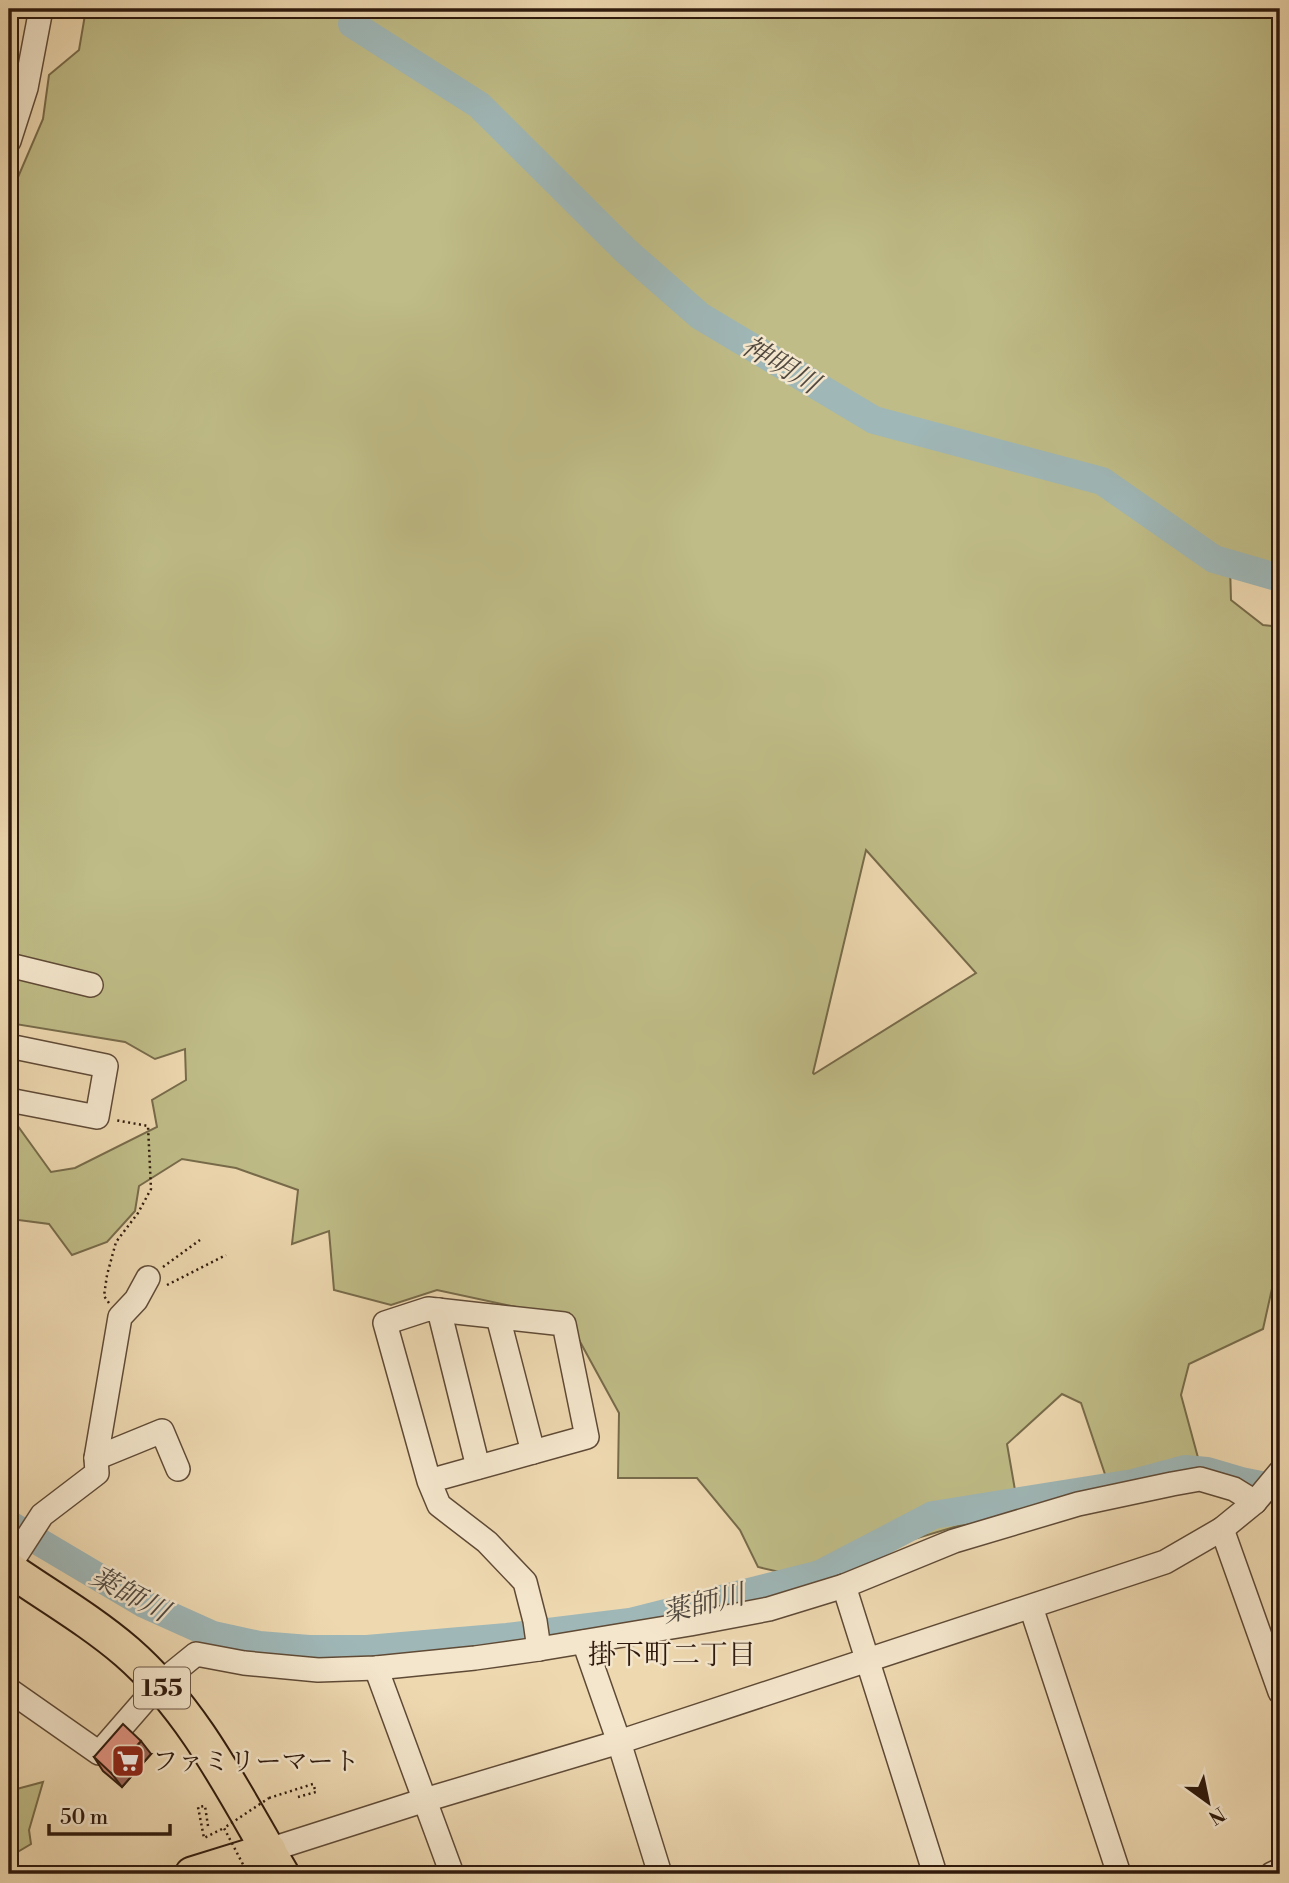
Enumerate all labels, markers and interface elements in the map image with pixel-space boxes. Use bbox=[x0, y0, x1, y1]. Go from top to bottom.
water label: 神明川 bbox=[735, 329, 828, 403]
water label: 薬師川 bbox=[84, 1559, 177, 1631]
water label: 薬師川 bbox=[658, 1577, 751, 1632]
district label: 掛下町二丁目 bbox=[588, 1638, 756, 1673]
road number: 155 bbox=[134, 1668, 190, 1708]
supermarket icon: ファミリーマート bbox=[109, 1742, 147, 1780]
place label: ファミリーマート bbox=[152, 1746, 359, 1778]
north arrow bbox=[1174, 1768, 1244, 1838]
scale bar bbox=[49, 1792, 170, 1836]
text: N bbox=[1204, 1801, 1230, 1830]
text: 50 m bbox=[60, 1805, 108, 1831]

